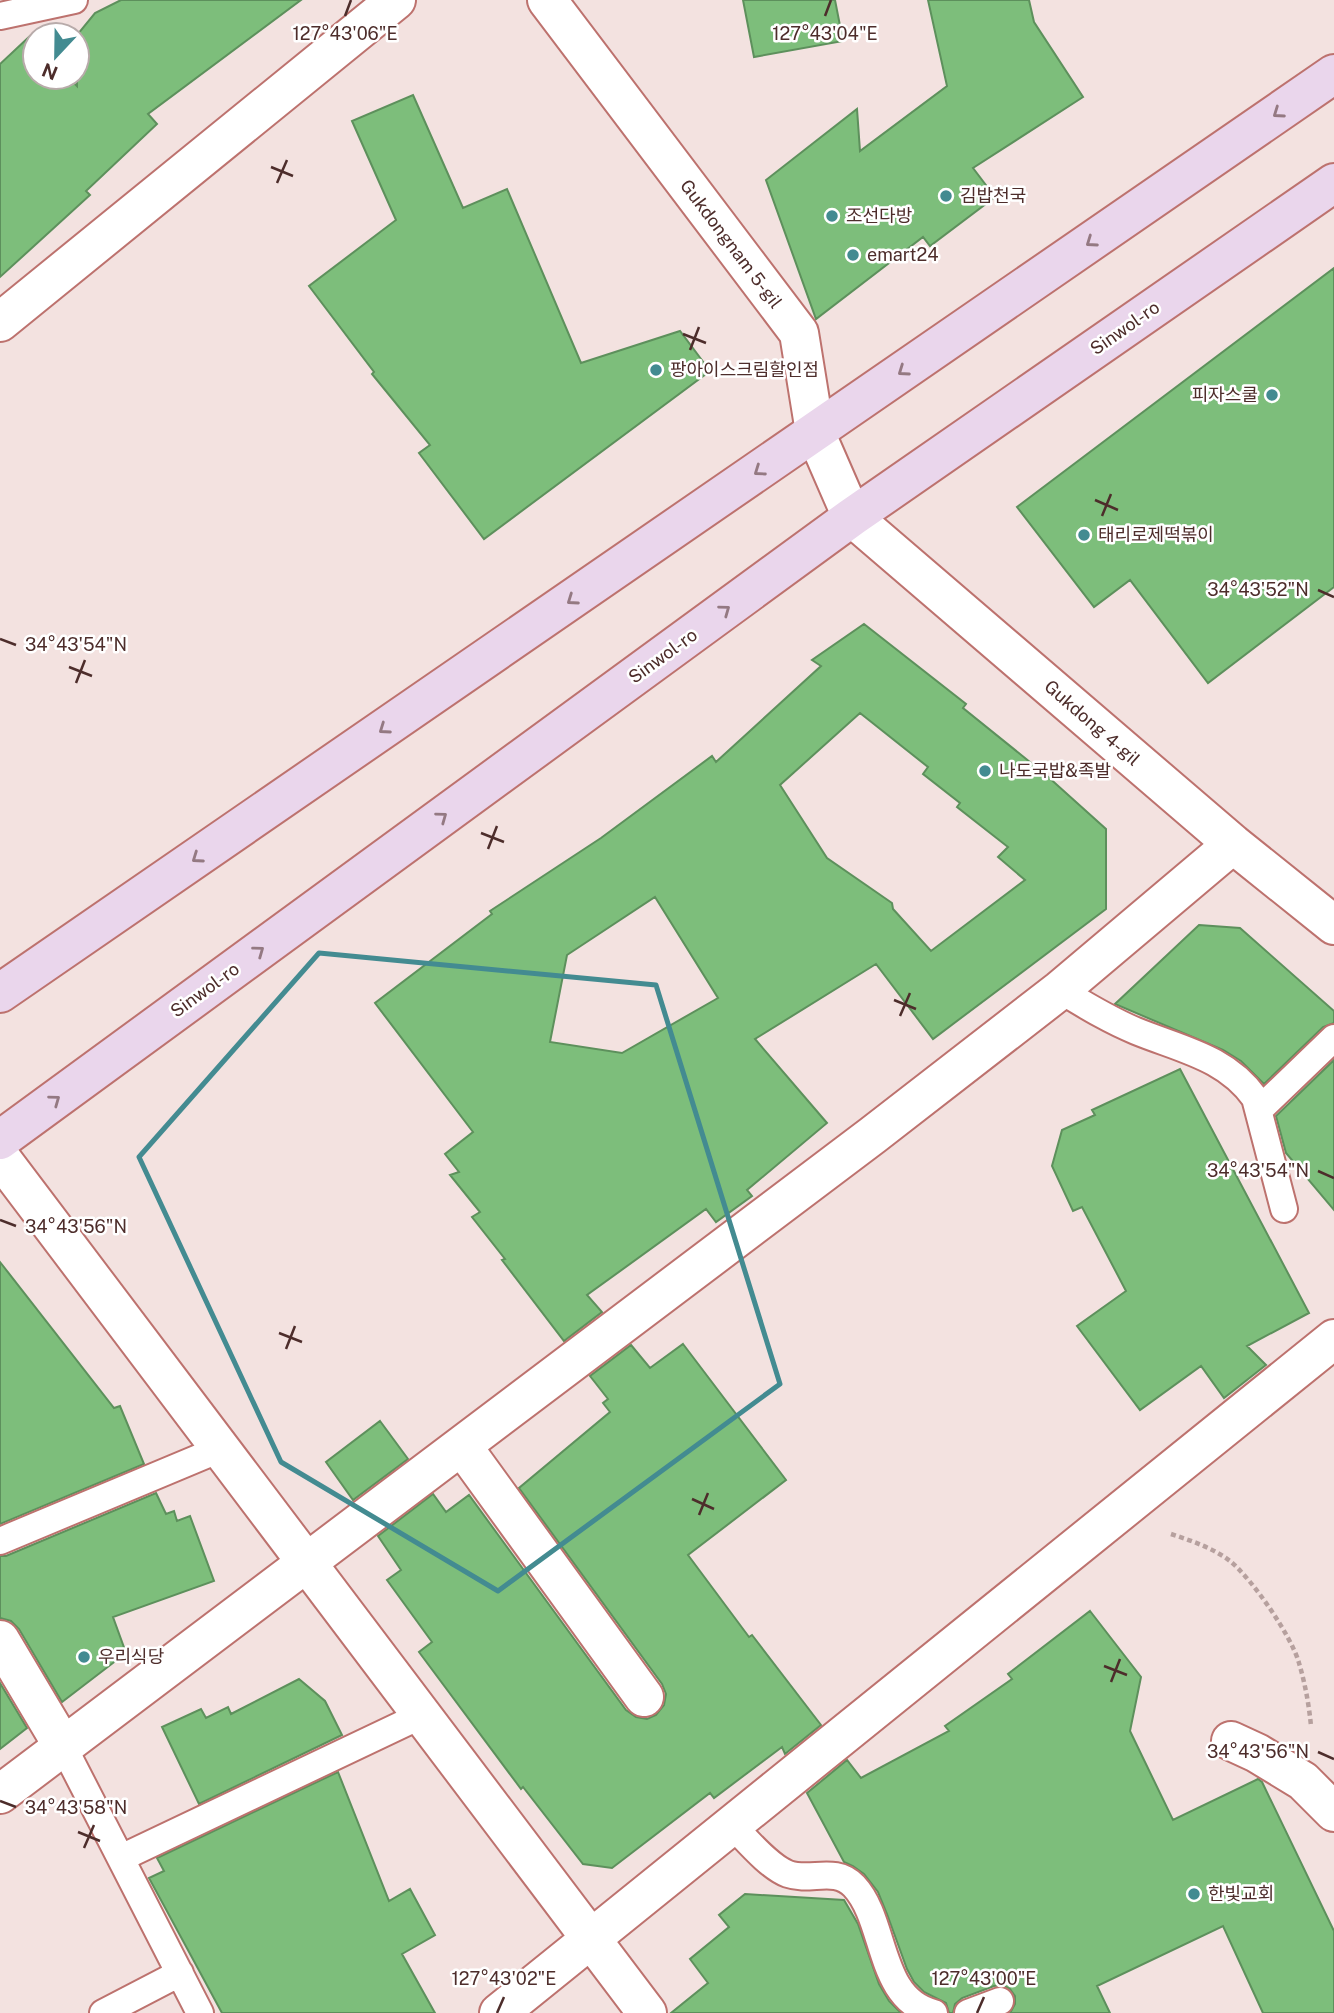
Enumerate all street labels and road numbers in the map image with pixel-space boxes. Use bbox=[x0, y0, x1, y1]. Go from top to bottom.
street label: Gukdongnam 5-gil bbox=[676, 175, 787, 312]
street label: Sinwol-ro bbox=[1086, 296, 1163, 359]
street label: Sinwol-ro bbox=[624, 624, 701, 688]
street label: Gukdong 4-gil bbox=[1040, 675, 1144, 770]
street label: Sinwol-ro bbox=[166, 958, 243, 1022]

